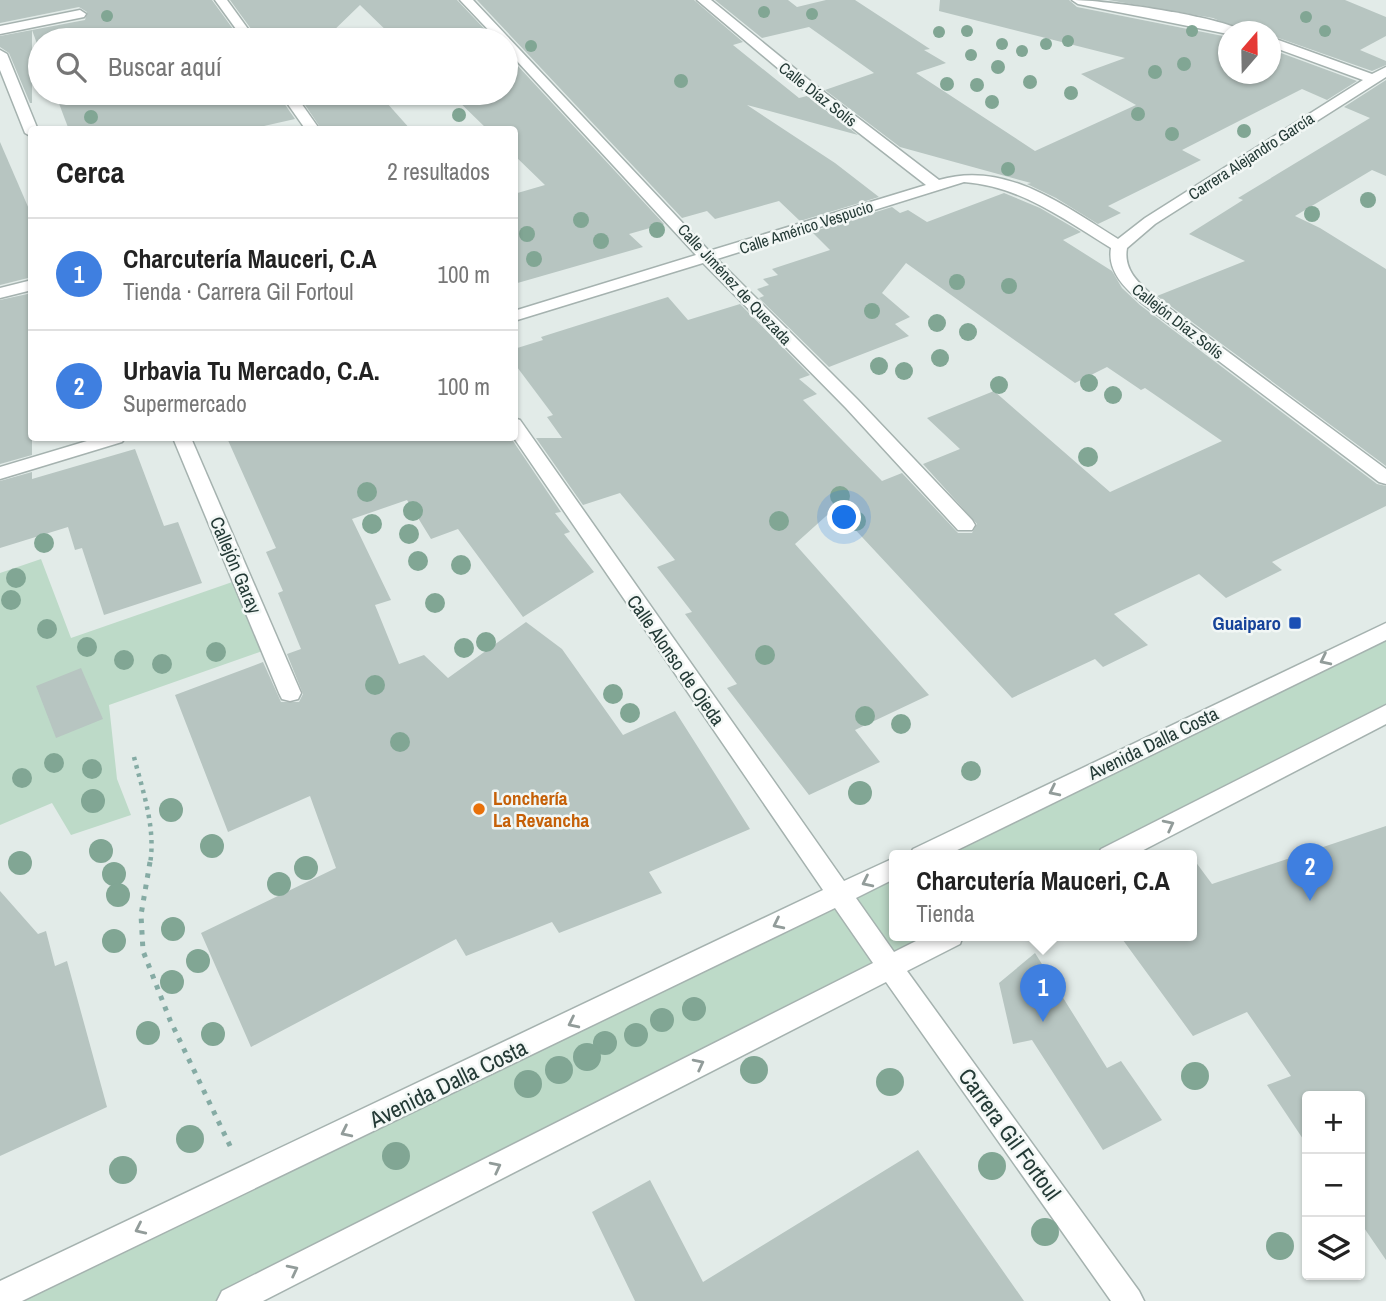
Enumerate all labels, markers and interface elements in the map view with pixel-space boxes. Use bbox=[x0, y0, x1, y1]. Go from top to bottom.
north arrow bbox=[1218, 21, 1281, 84]
search box bbox=[28, 28, 518, 105]
icon: search bbox=[52, 48, 90, 86]
text: Buscar aquí bbox=[108, 49, 222, 84]
street label: Calle Díaz Solís bbox=[774, 57, 862, 131]
street label: Carrera Alejandro García bbox=[1184, 107, 1319, 205]
text: Cerca bbox=[56, 152, 124, 192]
text: 2 resultados bbox=[387, 156, 490, 187]
street label: Calle Américo Vespucio bbox=[736, 195, 876, 259]
street label: Calle Jiménez de Quezada bbox=[673, 219, 797, 350]
text: Charcutería Mauceri, C.A bbox=[123, 241, 377, 276]
text: 1 bbox=[74, 259, 84, 290]
text: 100 m bbox=[438, 259, 490, 290]
text: Tienda · Carrera Gil Fortoul bbox=[123, 276, 353, 307]
street label: Callejón Díaz Solís bbox=[1128, 278, 1228, 364]
text: Urbavia Tu Mercado, C.A. bbox=[123, 353, 380, 388]
text: 2 bbox=[74, 371, 84, 402]
text: 100 m bbox=[438, 371, 490, 402]
text: Supermercado bbox=[123, 388, 247, 419]
your location bbox=[827, 500, 861, 534]
street label: Callejón Garay bbox=[204, 512, 268, 618]
street label: Calle Alonso de Ojeda bbox=[621, 589, 731, 731]
place label: Guaiparo bbox=[1213, 610, 1281, 636]
marker: Guaiparo bbox=[1287, 615, 1303, 631]
one-way arrow bbox=[1320, 652, 1332, 666]
street label: Avenida Dalla Costa bbox=[1083, 700, 1223, 786]
one-way arrow bbox=[1049, 783, 1061, 797]
place label: Lonchería La Revancha bbox=[493, 785, 589, 833]
marker: Lonchería La Revancha bbox=[471, 801, 487, 817]
one-way arrow bbox=[1162, 819, 1174, 833]
pin: 2 bbox=[1287, 843, 1333, 901]
popup bbox=[889, 850, 1197, 941]
text: Charcutería Mauceri, C.A bbox=[916, 863, 1170, 898]
one-way arrow bbox=[862, 873, 874, 887]
text: Tienda bbox=[916, 898, 975, 929]
one-way arrow bbox=[773, 916, 785, 930]
pin: 1 bbox=[1020, 964, 1066, 1022]
one-way arrow bbox=[568, 1014, 580, 1028]
street label: Avenida Dalla Costa bbox=[363, 1031, 532, 1135]
one-way arrow bbox=[692, 1059, 704, 1073]
street label: Carrera Gil Fortoul bbox=[952, 1062, 1068, 1206]
map controls bbox=[1302, 1091, 1365, 1280]
button: + bbox=[1302, 1091, 1365, 1154]
one-way arrow bbox=[341, 1124, 353, 1138]
button: − bbox=[1302, 1154, 1365, 1217]
one-way arrow bbox=[489, 1162, 501, 1176]
button: layers bbox=[1302, 1217, 1365, 1280]
one-way arrow bbox=[135, 1221, 148, 1235]
one-way arrow bbox=[286, 1265, 298, 1279]

